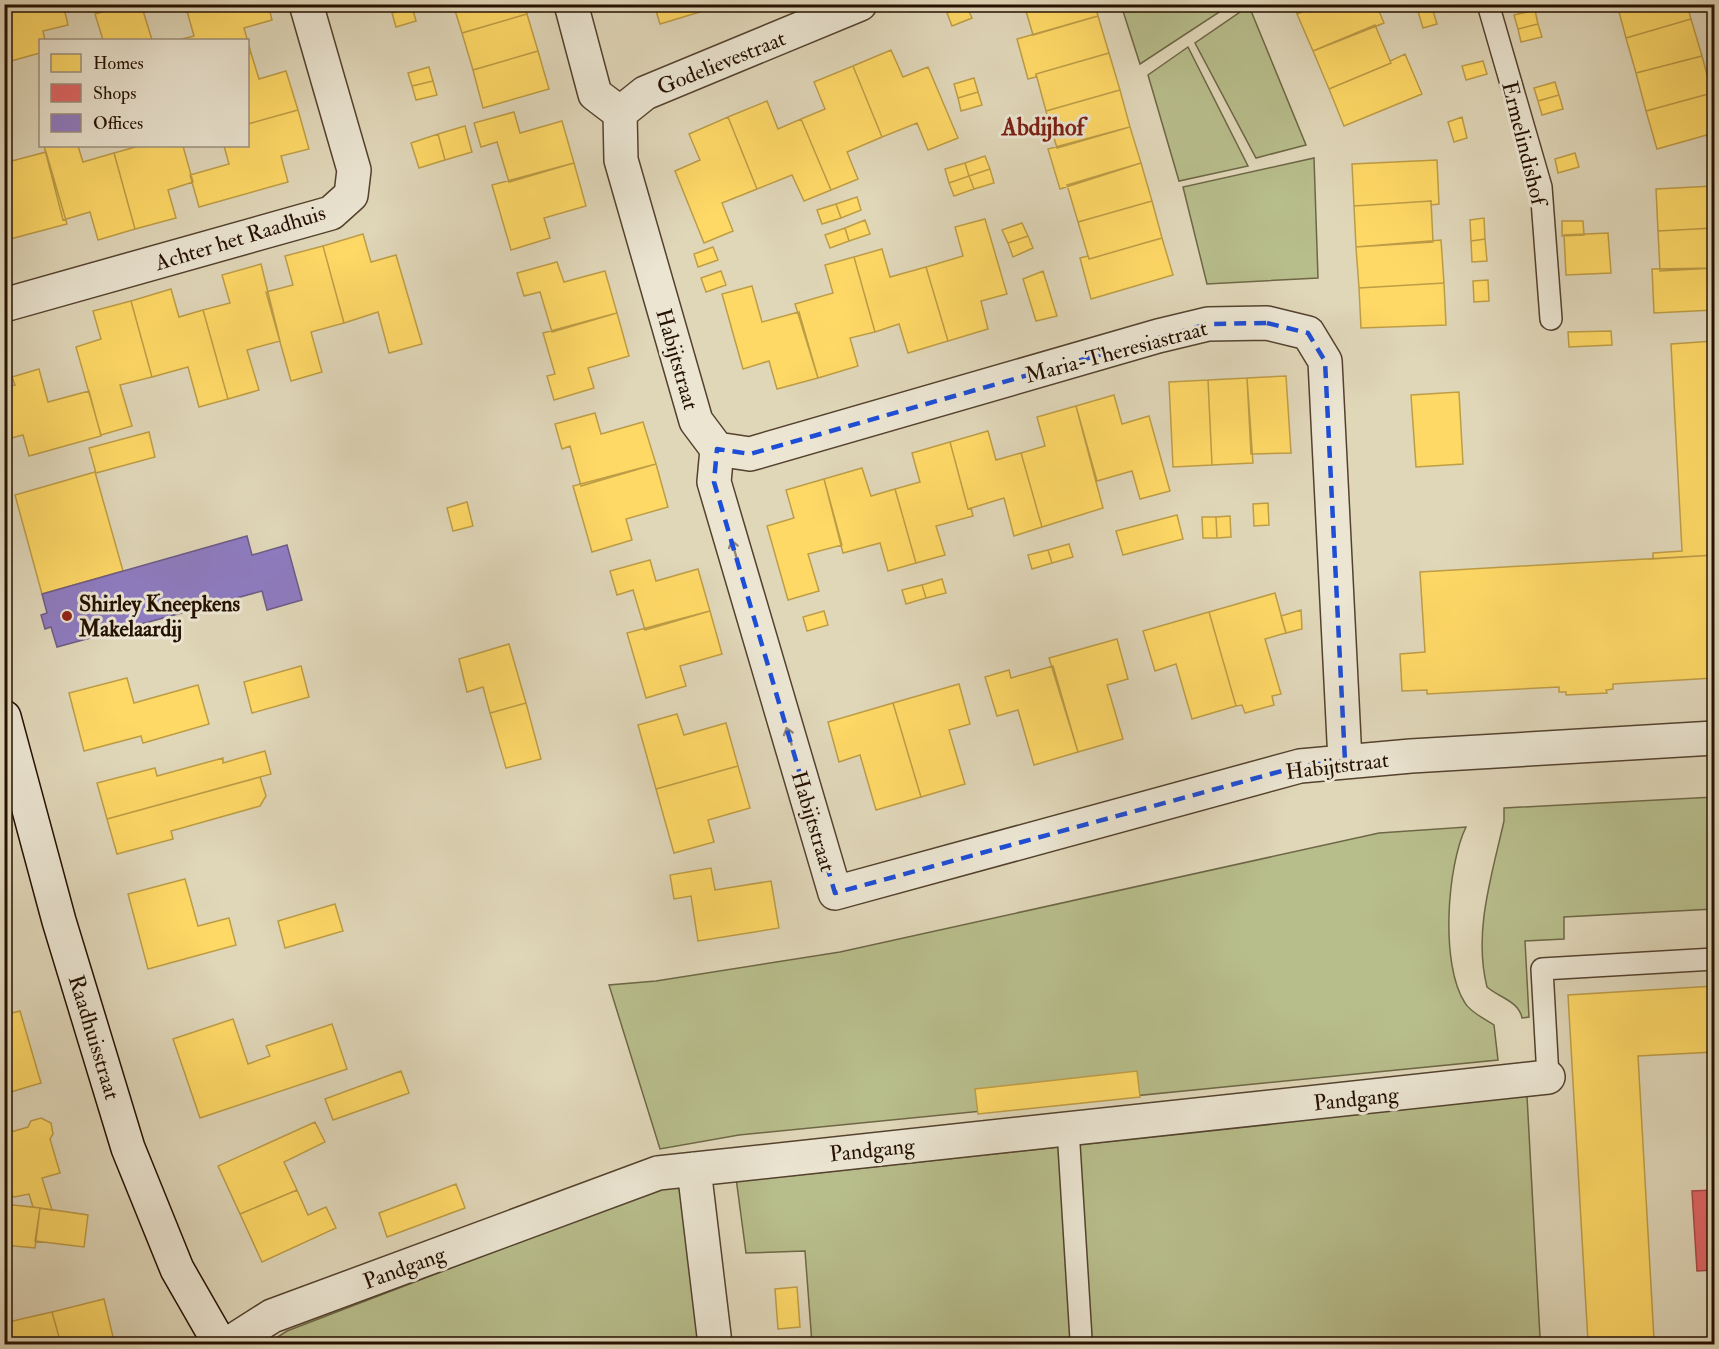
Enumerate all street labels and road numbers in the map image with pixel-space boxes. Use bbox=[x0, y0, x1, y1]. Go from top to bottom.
street label: Godelievestraat bbox=[653, 24, 790, 101]
street label: Ermelindishof bbox=[1495, 79, 1554, 211]
street label: Achter het Raadhuis bbox=[151, 199, 329, 277]
street label: Habijtstraat bbox=[649, 305, 705, 413]
street label: Maria-Theresiastraat bbox=[1022, 314, 1210, 390]
street label: Habijtstraat bbox=[1284, 746, 1390, 786]
street label: Habijtstraat bbox=[784, 768, 842, 875]
street label: Raadhuisstraat bbox=[62, 972, 126, 1103]
street label: Pandgang bbox=[1312, 1080, 1401, 1117]
street label: Pandgang bbox=[828, 1131, 917, 1168]
street label: Pandgang bbox=[359, 1240, 450, 1296]

